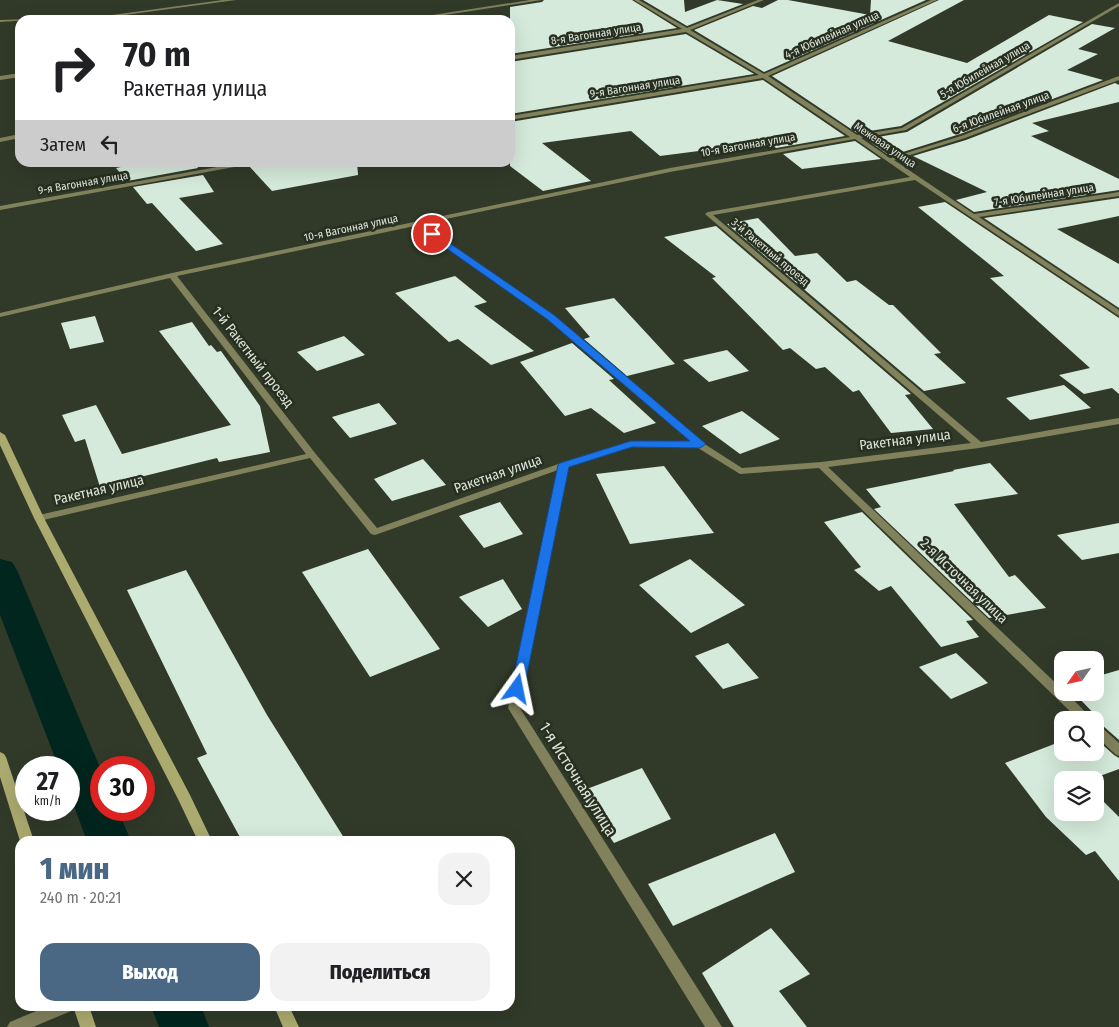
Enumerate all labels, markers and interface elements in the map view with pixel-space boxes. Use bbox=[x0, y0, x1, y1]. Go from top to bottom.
street label: 4-я Юбилейная улица bbox=[783, 8, 881, 62]
street label: 8-я Вагонная улица bbox=[550, 20, 642, 48]
text: 70 m bbox=[123, 33, 191, 75]
icon: right bbox=[40, 35, 105, 100]
street label: 5-я Юбилейная улица bbox=[938, 39, 1032, 101]
street label: 9-я Вагонная улица bbox=[589, 73, 681, 101]
text: Ракетная улица bbox=[123, 75, 267, 102]
street label: 6-я Юбилейная улица bbox=[951, 88, 1051, 136]
street label: Межевая улица bbox=[852, 119, 918, 171]
icon: left bbox=[96, 130, 124, 158]
street label: 10-я Вагонная улица bbox=[700, 130, 796, 160]
text: Затем bbox=[40, 133, 86, 156]
street label: 9-я Вагонная улица bbox=[37, 169, 129, 197]
street label: 7-я Юбилейная улица bbox=[993, 181, 1095, 209]
street label: 10-я Вагонная улица bbox=[303, 212, 399, 244]
pin bbox=[411, 213, 453, 255]
street label: 3-й Ракетный проезд bbox=[729, 216, 812, 289]
icon: arrive bbox=[418, 220, 446, 248]
street label: 1-й Ракетный проезд bbox=[208, 303, 298, 411]
street label: Ракетная улица bbox=[858, 426, 952, 454]
street label: Ракетная улица bbox=[452, 451, 544, 497]
street label: Ракетная улица bbox=[52, 471, 146, 509]
street label: 2-я Источная улица bbox=[917, 535, 1011, 627]
north arrow bbox=[1054, 651, 1104, 701]
map controls bbox=[1054, 651, 1104, 821]
position arrow bbox=[490, 662, 542, 714]
button: search bbox=[1054, 711, 1104, 761]
street label: 1-я Источная улица bbox=[535, 719, 621, 840]
speed limit sign: 30 bbox=[90, 756, 155, 821]
text: 27 bbox=[36, 767, 59, 797]
button: layers bbox=[1054, 771, 1104, 821]
text: km/h bbox=[34, 794, 61, 808]
text: 1 мин bbox=[40, 851, 109, 887]
button: close bbox=[438, 853, 490, 905]
text: 240 m · 20:21 bbox=[40, 888, 122, 907]
button: Выход bbox=[40, 943, 260, 1001]
button: Поделиться bbox=[270, 943, 490, 1001]

